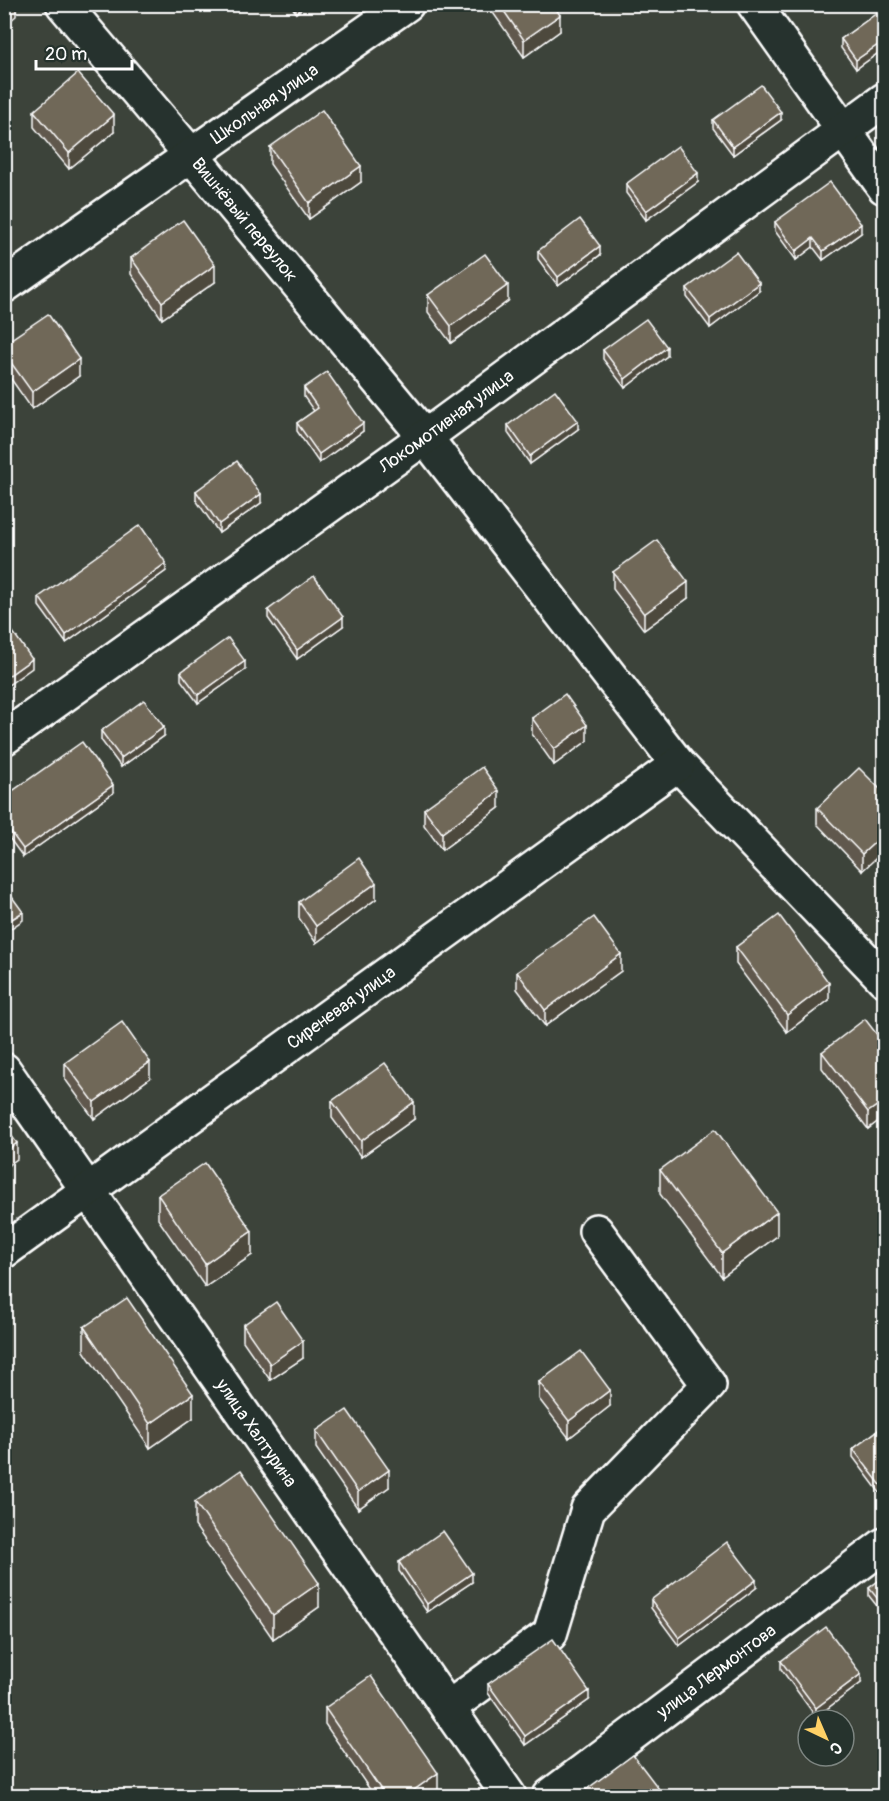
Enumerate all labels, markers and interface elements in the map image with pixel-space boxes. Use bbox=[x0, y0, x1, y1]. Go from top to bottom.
scale bar bbox=[36, 33, 132, 71]
text: 20 m bbox=[45, 43, 87, 66]
street label: Школьная улица bbox=[206, 58, 323, 149]
street label: Вишнёвый переулок bbox=[187, 153, 303, 286]
street label: Локомотивная улица bbox=[373, 364, 518, 479]
street label: Сиреневая улица bbox=[282, 960, 400, 1054]
street label: улица Халтурина bbox=[210, 1373, 302, 1491]
street label: улица Лермонтова bbox=[651, 1619, 781, 1724]
north arrow bbox=[796, 1708, 856, 1768]
text: С bbox=[825, 1737, 846, 1759]

